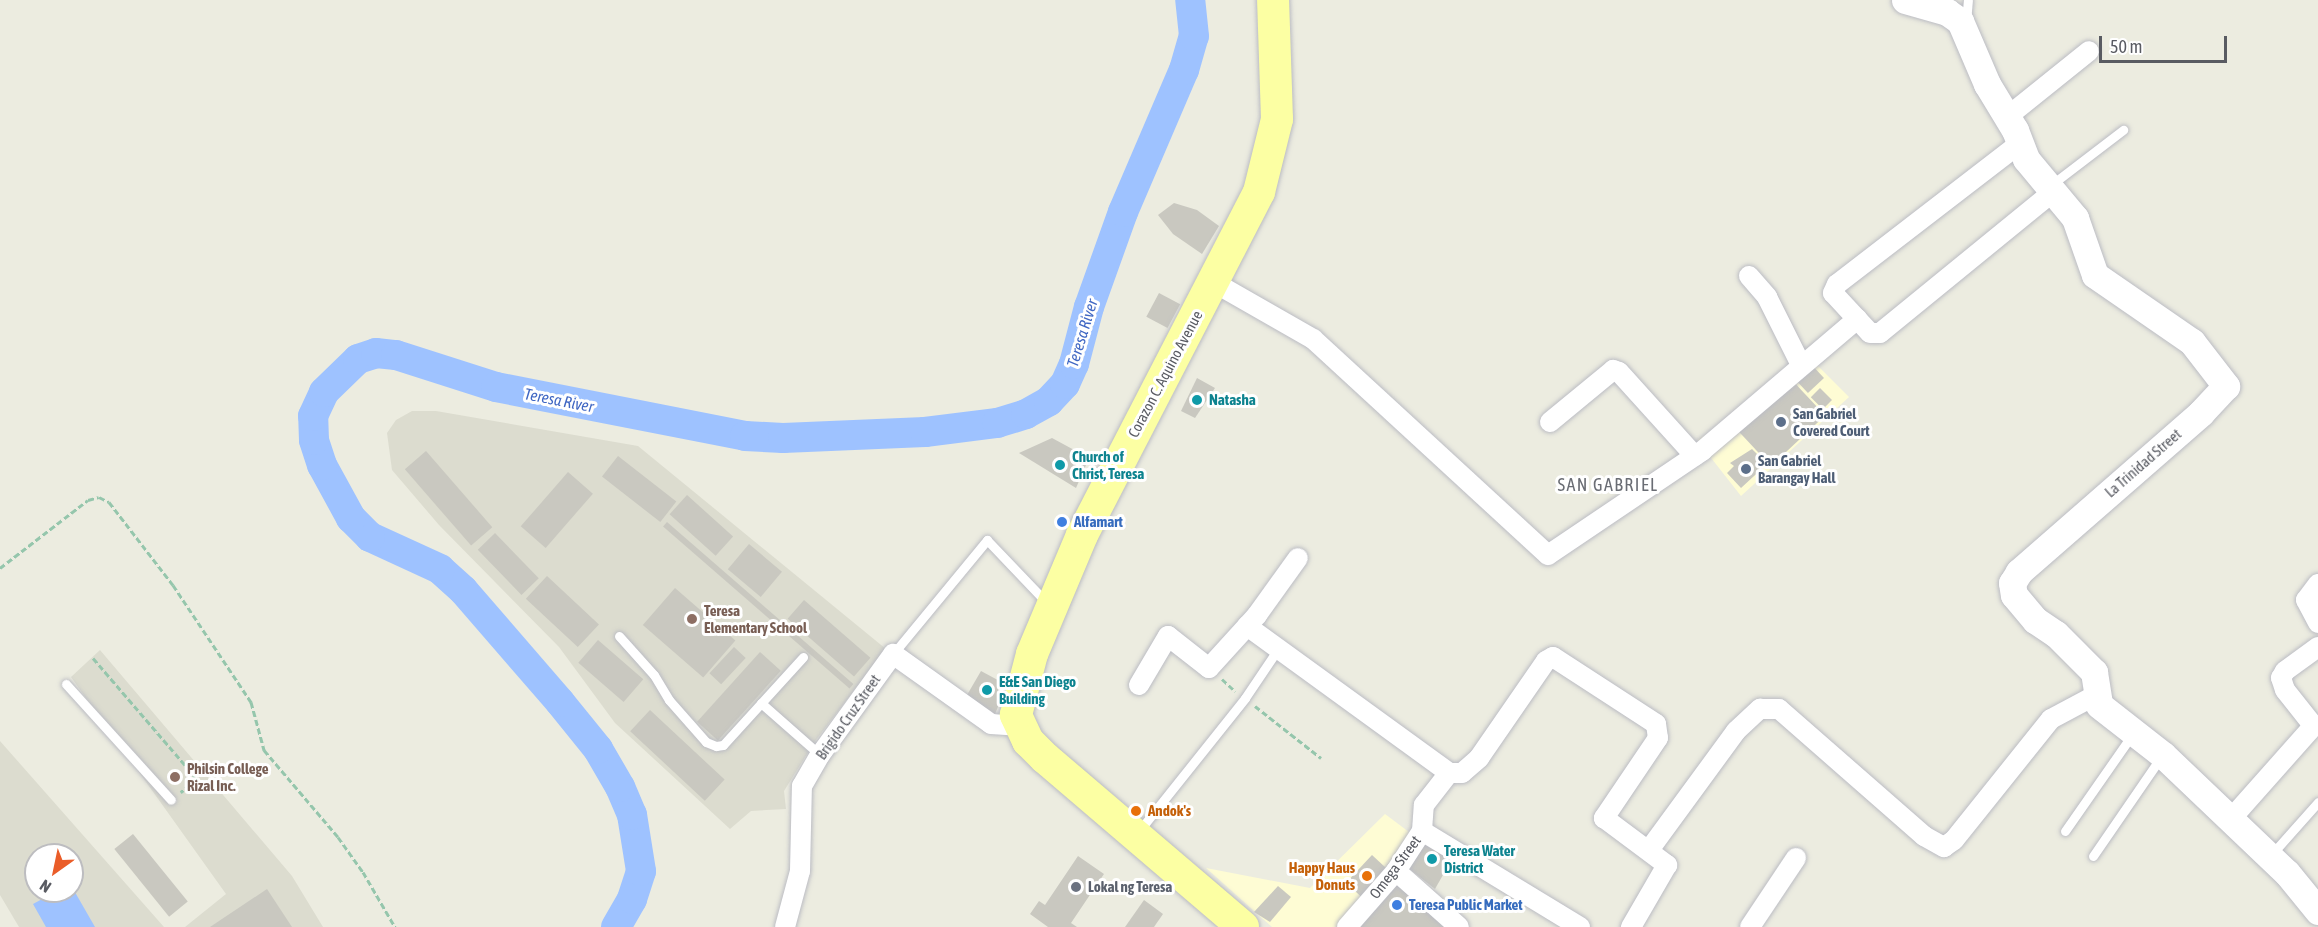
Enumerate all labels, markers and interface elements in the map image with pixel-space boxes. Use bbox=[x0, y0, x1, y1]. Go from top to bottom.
scale bar bbox=[2102, 24, 2230, 62]
text: 50 m bbox=[2110, 36, 2142, 57]
water label: Teresa River bbox=[1063, 297, 1101, 369]
street label: Corazon C. Aquino Avenue bbox=[1124, 308, 1206, 440]
water label: Teresa River bbox=[523, 384, 595, 416]
place label: Natasha bbox=[1209, 391, 1256, 409]
marker: Natasha bbox=[1190, 393, 1204, 407]
place label: San Gabriel Covered Court bbox=[1793, 404, 1869, 439]
marker: San Gabriel Covered Court bbox=[1774, 415, 1788, 429]
street label: La Trinidad Street bbox=[2101, 425, 2185, 501]
place label: Church of Christ, Teresa bbox=[1072, 447, 1144, 482]
place label: San Gabriel Barangay Hall bbox=[1758, 451, 1835, 486]
marker: Church of Christ, Teresa bbox=[1053, 458, 1067, 472]
marker: San Gabriel Barangay Hall bbox=[1739, 462, 1753, 476]
district label: SAN GABRIEL bbox=[1557, 474, 1659, 496]
place label: Alfamart bbox=[1074, 513, 1123, 531]
marker: Alfamart bbox=[1055, 515, 1069, 529]
place label: Teresa Elementary School bbox=[704, 601, 807, 636]
marker: Teresa Elementary School bbox=[685, 612, 699, 626]
street label: Brigido Cruz Street bbox=[812, 671, 884, 763]
place label: E&E San Diego Building bbox=[999, 672, 1076, 707]
marker: E&E San Diego Building bbox=[980, 683, 994, 697]
place label: Philsin College Rizal Inc. bbox=[187, 759, 268, 794]
marker: Philsin College Rizal Inc. bbox=[168, 770, 182, 784]
place label: Andok's bbox=[1148, 802, 1191, 820]
marker: Andok's bbox=[1129, 804, 1143, 818]
street label: Omega Street bbox=[1365, 832, 1425, 902]
place label: Teresa Water District bbox=[1444, 841, 1515, 876]
north arrow bbox=[24, 843, 84, 903]
marker: Teresa Water District bbox=[1425, 852, 1439, 866]
place label: Happy Haus Donuts bbox=[1289, 858, 1355, 893]
marker: Happy Haus Donuts bbox=[1360, 869, 1374, 883]
text: N bbox=[36, 876, 54, 897]
place label: Lokal ng Teresa bbox=[1088, 878, 1172, 896]
marker: Lokal ng Teresa bbox=[1069, 880, 1083, 894]
place label: Teresa Public Market bbox=[1409, 896, 1523, 914]
marker: Teresa Public Market bbox=[1390, 898, 1404, 912]

